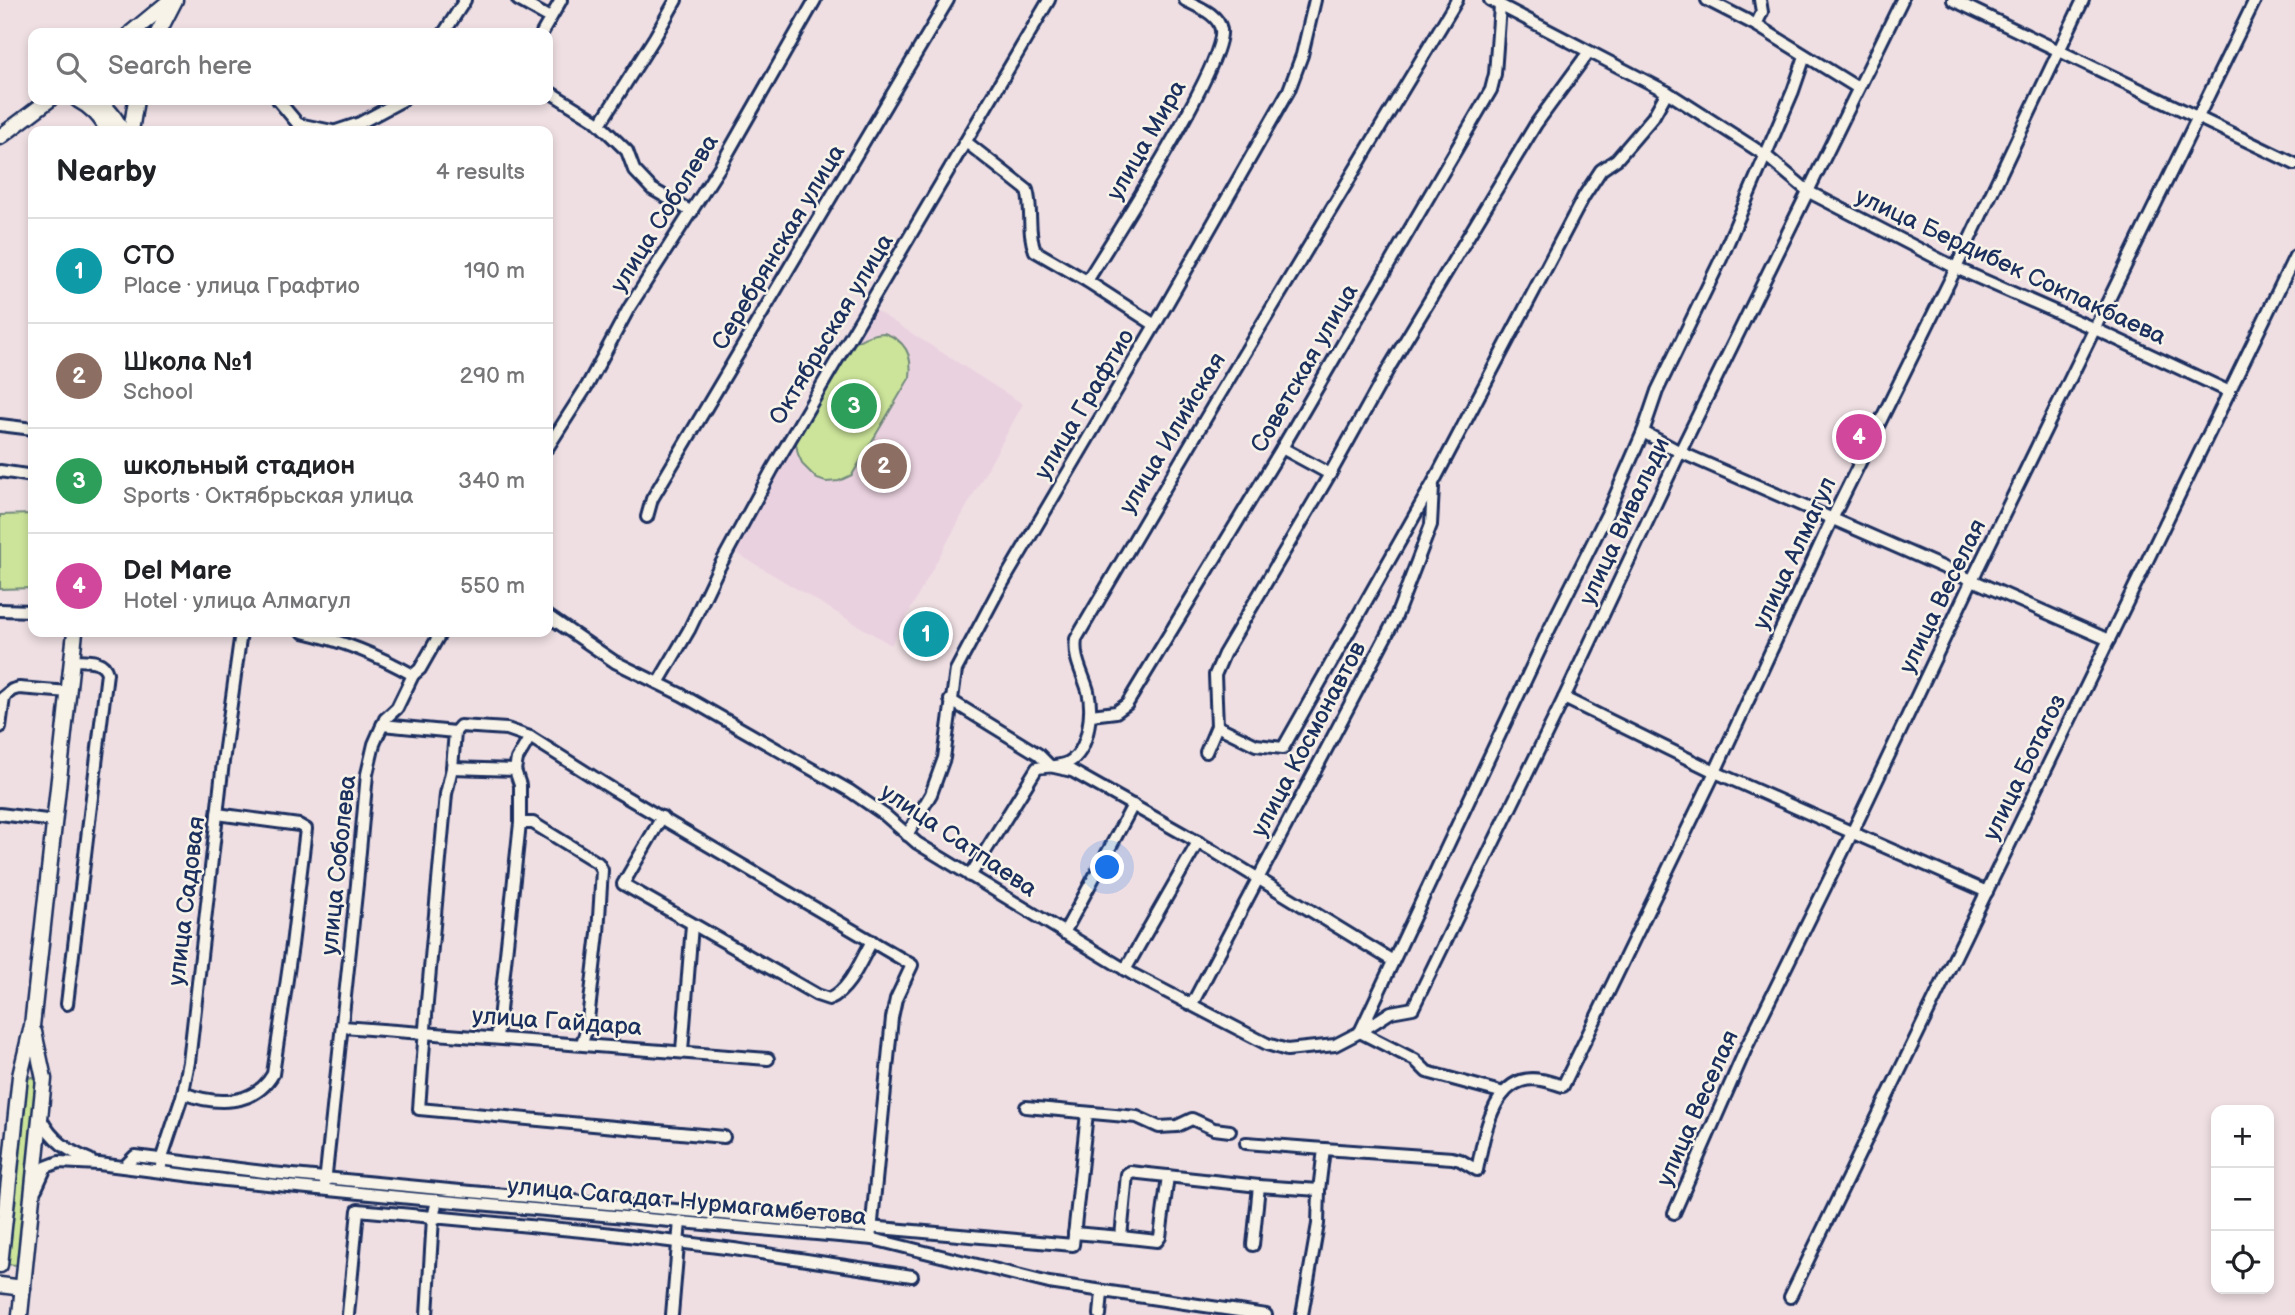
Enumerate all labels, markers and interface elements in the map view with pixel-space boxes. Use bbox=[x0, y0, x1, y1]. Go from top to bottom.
search box bbox=[28, 28, 553, 105]
icon: search bbox=[52, 48, 90, 86]
text: Search here bbox=[108, 51, 252, 82]
street label: улица Мира bbox=[1100, 75, 1193, 206]
street label: улица Соболева bbox=[604, 129, 725, 298]
street label: Серебрянская улица bbox=[706, 139, 851, 355]
text: Nearby bbox=[56, 154, 156, 190]
text: 4 results bbox=[436, 158, 525, 186]
street label: улица Бердибек Сокпакбаева bbox=[1851, 182, 2171, 351]
street label: Октябрьская улица bbox=[763, 229, 900, 430]
text: СТО bbox=[123, 241, 175, 272]
text: 1 bbox=[74, 257, 84, 285]
text: 190 m bbox=[464, 257, 525, 285]
text: Place · улица Графтио bbox=[123, 272, 360, 300]
street label: Советская улица bbox=[1244, 279, 1364, 458]
street label: улица Графтио bbox=[1028, 324, 1141, 485]
text: Школа №1 bbox=[123, 347, 253, 378]
street label: улица Илийская bbox=[1113, 347, 1232, 519]
text: 2 bbox=[72, 362, 86, 390]
text: 290 m bbox=[459, 362, 525, 390]
text: School bbox=[123, 378, 193, 406]
pin: 3 bbox=[831, 380, 877, 432]
pin: 4 bbox=[1836, 411, 1882, 463]
street label: улица Вивальди bbox=[1573, 433, 1676, 610]
pin: 2 bbox=[861, 440, 907, 492]
text: школьный стадион bbox=[123, 451, 355, 482]
text: 3 bbox=[72, 467, 86, 495]
text: 340 m bbox=[458, 467, 525, 495]
street label: улица Алмагул bbox=[1746, 472, 1842, 634]
text: Sports · Октябрьская улица bbox=[123, 482, 414, 510]
street label: улица Веселая bbox=[1893, 514, 1992, 678]
text: Del Mare bbox=[123, 556, 232, 587]
text: 4 bbox=[72, 572, 86, 600]
text: 550 m bbox=[460, 572, 525, 600]
text: Hotel · улица Алмагул bbox=[123, 587, 351, 615]
pin: 1 bbox=[903, 608, 949, 660]
street label: улица Космонавтов bbox=[1245, 636, 1372, 842]
street label: улица Ботагоз bbox=[1977, 689, 2072, 845]
street label: улица Соболева bbox=[315, 774, 362, 956]
street label: улица Сатпаева bbox=[875, 777, 1043, 904]
street label: улица Садовая bbox=[162, 815, 211, 987]
your location bbox=[1090, 850, 1124, 884]
street label: улица Гайдара bbox=[471, 1001, 643, 1042]
street label: улица Веселая bbox=[1650, 1026, 1745, 1191]
map controls bbox=[2211, 1105, 2274, 1294]
button: + bbox=[2211, 1105, 2274, 1168]
button: − bbox=[2211, 1168, 2274, 1231]
street label: улица Сагадат Нурмагамбетова bbox=[506, 1171, 868, 1232]
button: locate bbox=[2211, 1231, 2274, 1294]

